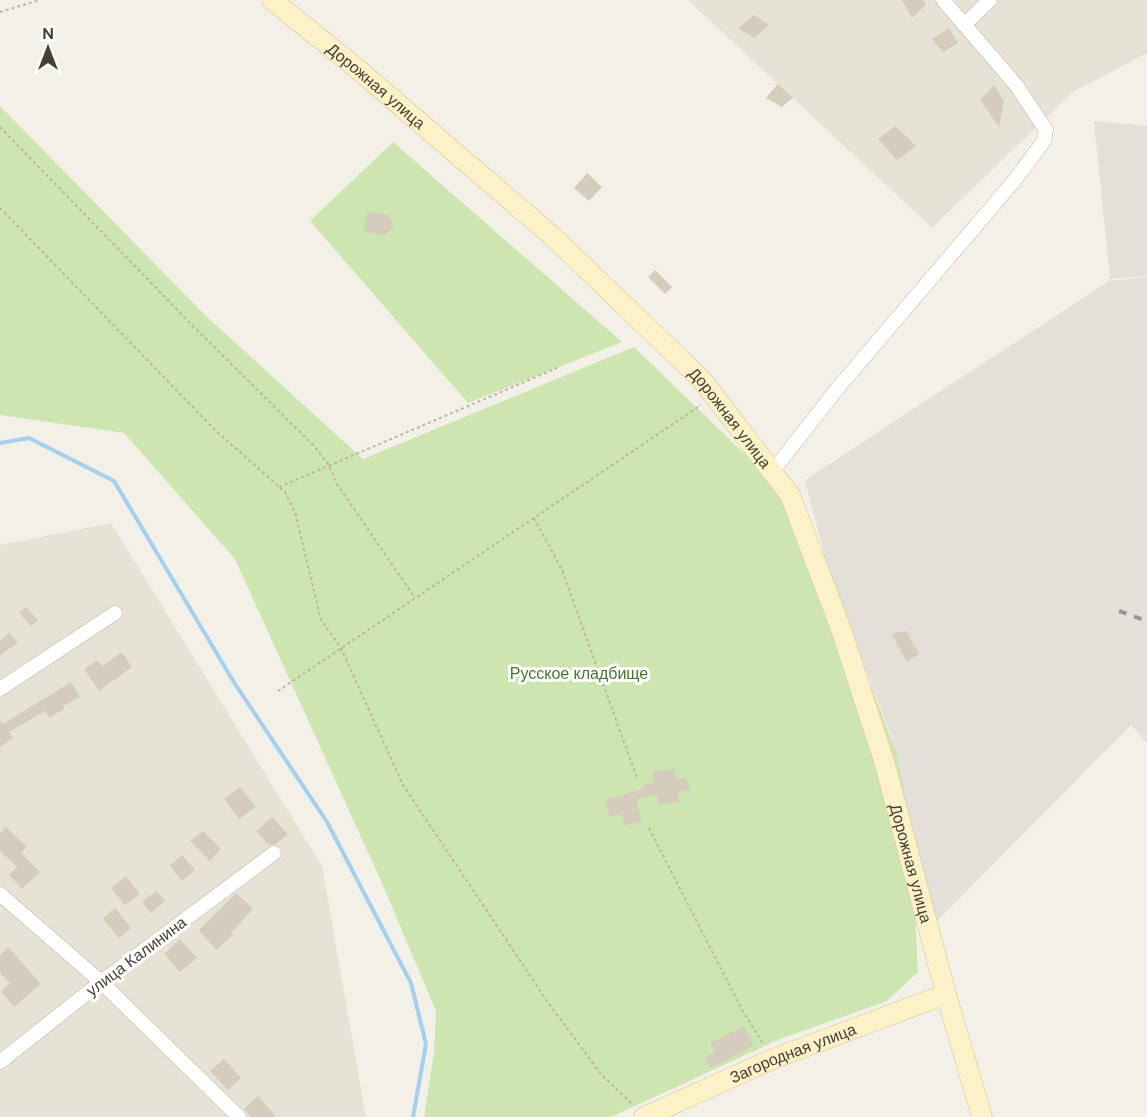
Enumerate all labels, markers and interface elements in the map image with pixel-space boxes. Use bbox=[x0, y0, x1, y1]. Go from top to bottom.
north arrow bbox=[18, 18, 78, 78]
text: N bbox=[42, 23, 54, 44]
street label: Дорожная улица bbox=[322, 38, 430, 134]
street label: Дорожная улица bbox=[684, 363, 776, 473]
park label: Русское кладбище bbox=[510, 663, 648, 684]
street label: Дорожная улица bbox=[885, 801, 937, 926]
street label: улица Калинина bbox=[82, 912, 191, 1001]
street label: Загородная улица bbox=[726, 1019, 859, 1088]

